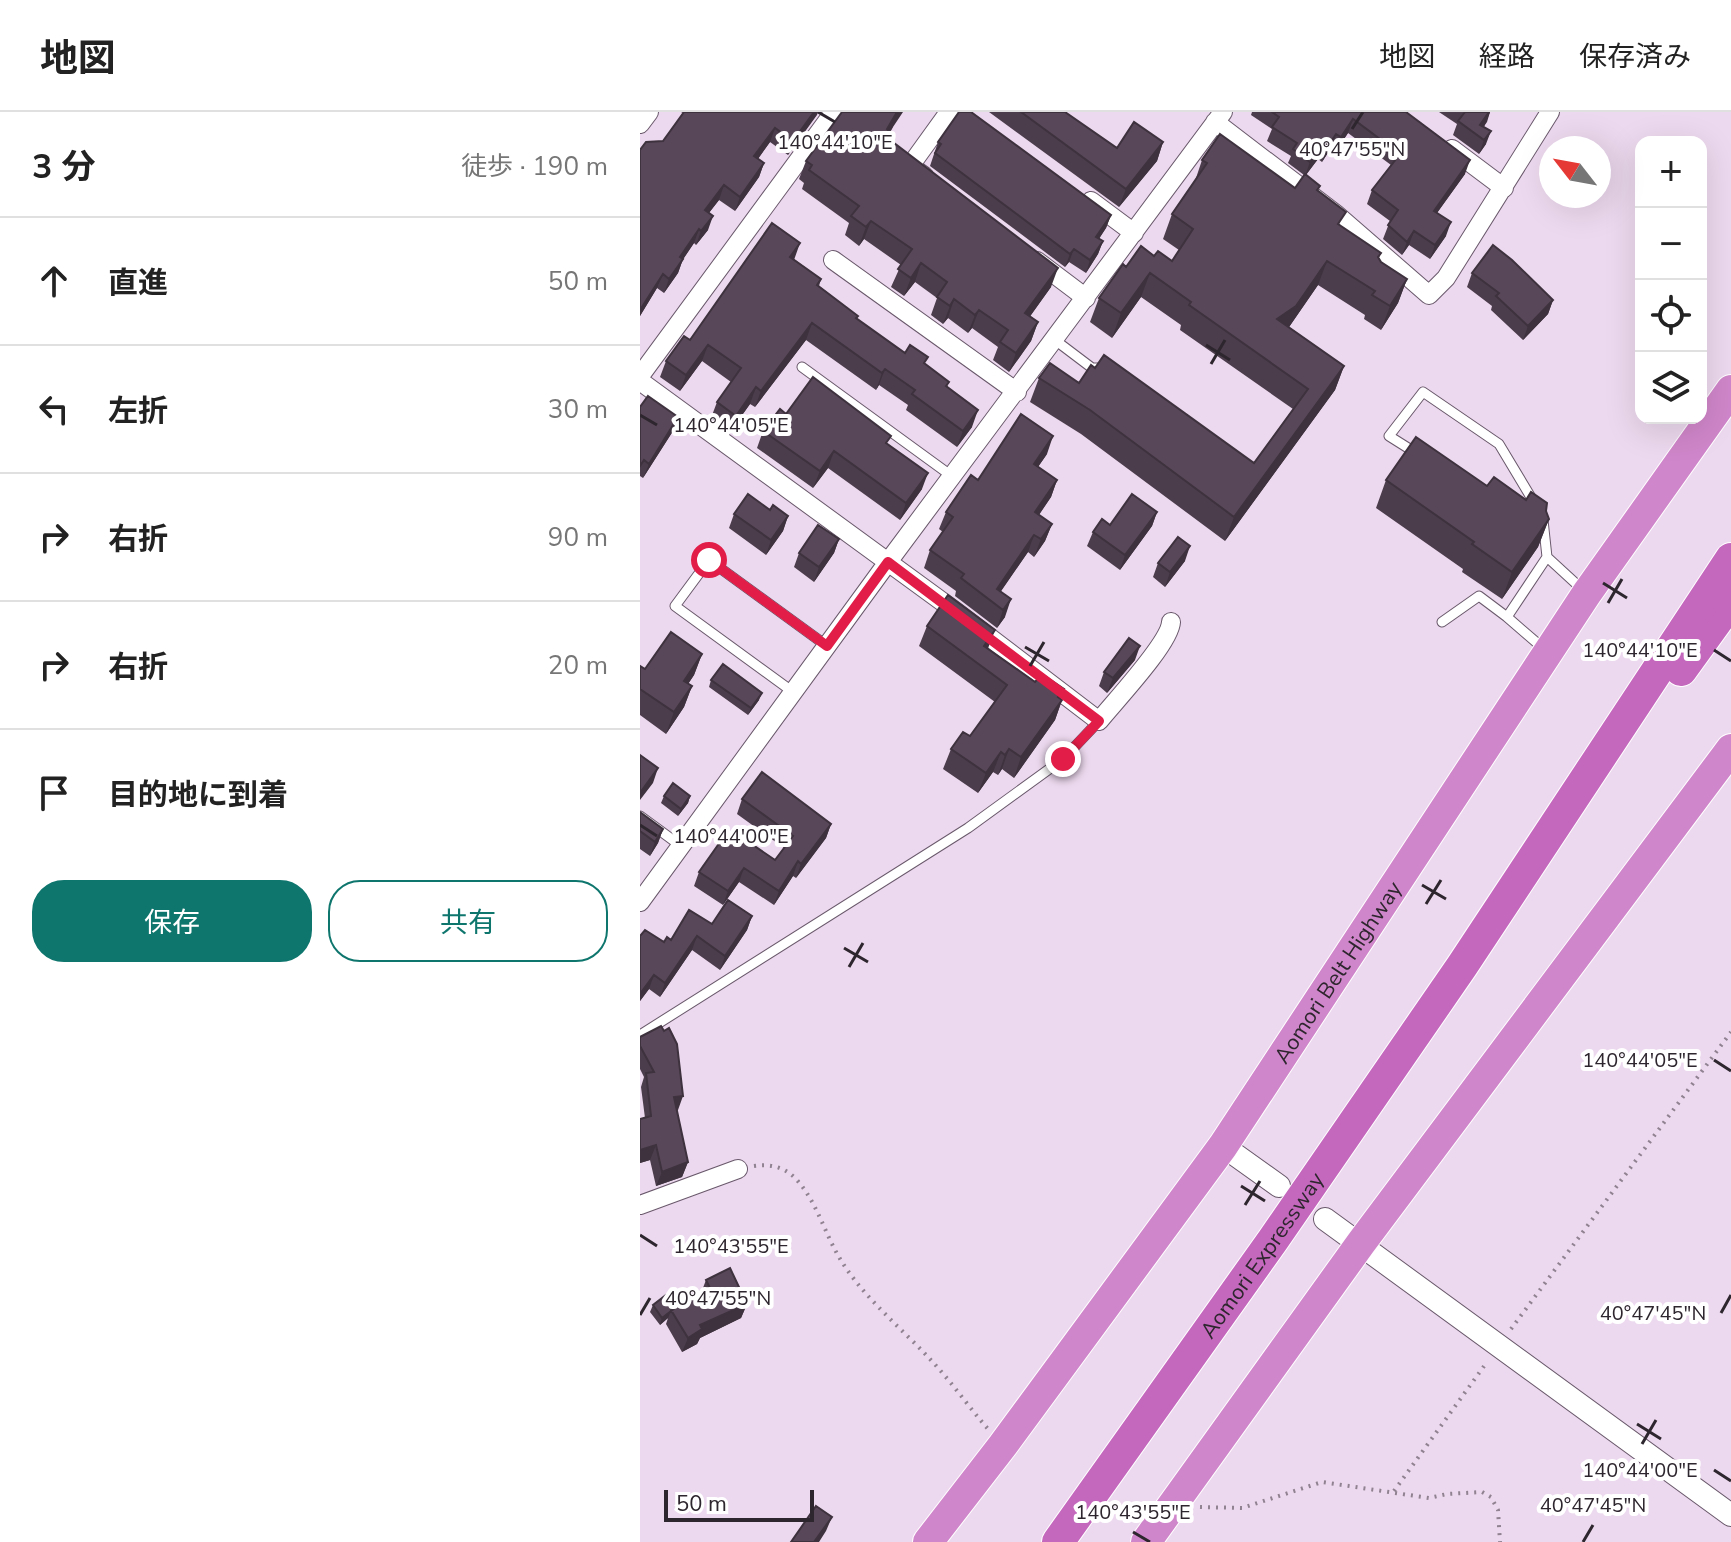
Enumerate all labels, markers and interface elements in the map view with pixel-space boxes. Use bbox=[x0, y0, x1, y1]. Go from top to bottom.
text: 地図 bbox=[40, 33, 116, 84]
text: 地図 bbox=[1379, 38, 1435, 76]
text: 経路 bbox=[1479, 38, 1535, 76]
text: 保存済み bbox=[1579, 38, 1691, 76]
text: 140°44'10"E bbox=[777, 129, 893, 156]
text: 40°47'55"N bbox=[1299, 136, 1405, 163]
north arrow bbox=[1539, 136, 1611, 208]
map controls bbox=[1635, 136, 1707, 424]
button: + bbox=[1635, 136, 1707, 208]
text: 3 分 bbox=[32, 144, 96, 190]
text: 徒歩 · 190 m bbox=[461, 149, 608, 184]
button: − bbox=[1635, 208, 1707, 280]
icon: ahead bbox=[32, 259, 76, 303]
text: 直進 bbox=[108, 263, 168, 304]
text: 50 m bbox=[548, 264, 608, 299]
button: locate bbox=[1635, 280, 1707, 352]
button: layers bbox=[1635, 352, 1707, 424]
icon: left bbox=[32, 387, 76, 431]
text: 左折 bbox=[108, 391, 168, 432]
text: 30 m bbox=[548, 392, 608, 427]
text: 140°44'05"E bbox=[673, 412, 789, 439]
icon: right bbox=[32, 515, 76, 559]
text: 右折 bbox=[108, 519, 168, 560]
text: 90 m bbox=[548, 520, 608, 555]
route start bbox=[691, 542, 727, 578]
text: 140°44'10"E bbox=[1582, 637, 1698, 664]
icon: right bbox=[32, 643, 76, 687]
text: 右折 bbox=[108, 647, 168, 688]
text: 20 m bbox=[548, 648, 608, 683]
route end bbox=[1045, 741, 1081, 777]
icon: arrive bbox=[32, 771, 76, 815]
text: 目的地に到着 bbox=[108, 775, 288, 816]
text: 140°44'00"E bbox=[673, 823, 789, 850]
street label: Aomori Belt Highway bbox=[1267, 875, 1410, 1070]
button: 保存 bbox=[32, 880, 312, 962]
button: 共有 bbox=[328, 880, 608, 962]
text: 140°44'05"E bbox=[1582, 1047, 1698, 1074]
street label: Aomori Expressway bbox=[1194, 1166, 1332, 1345]
text: 140°43'55"E bbox=[673, 1233, 789, 1260]
text: 40°47'55"N bbox=[665, 1285, 771, 1312]
text: 40°47'45"N bbox=[1600, 1300, 1706, 1327]
text: 140°44'00"E bbox=[1582, 1457, 1698, 1484]
scale bar bbox=[664, 1486, 814, 1522]
text: 50 m bbox=[676, 1489, 727, 1519]
text: 40°47'45"N bbox=[1540, 1492, 1646, 1519]
text: 140°43'55"E bbox=[1075, 1499, 1191, 1526]

